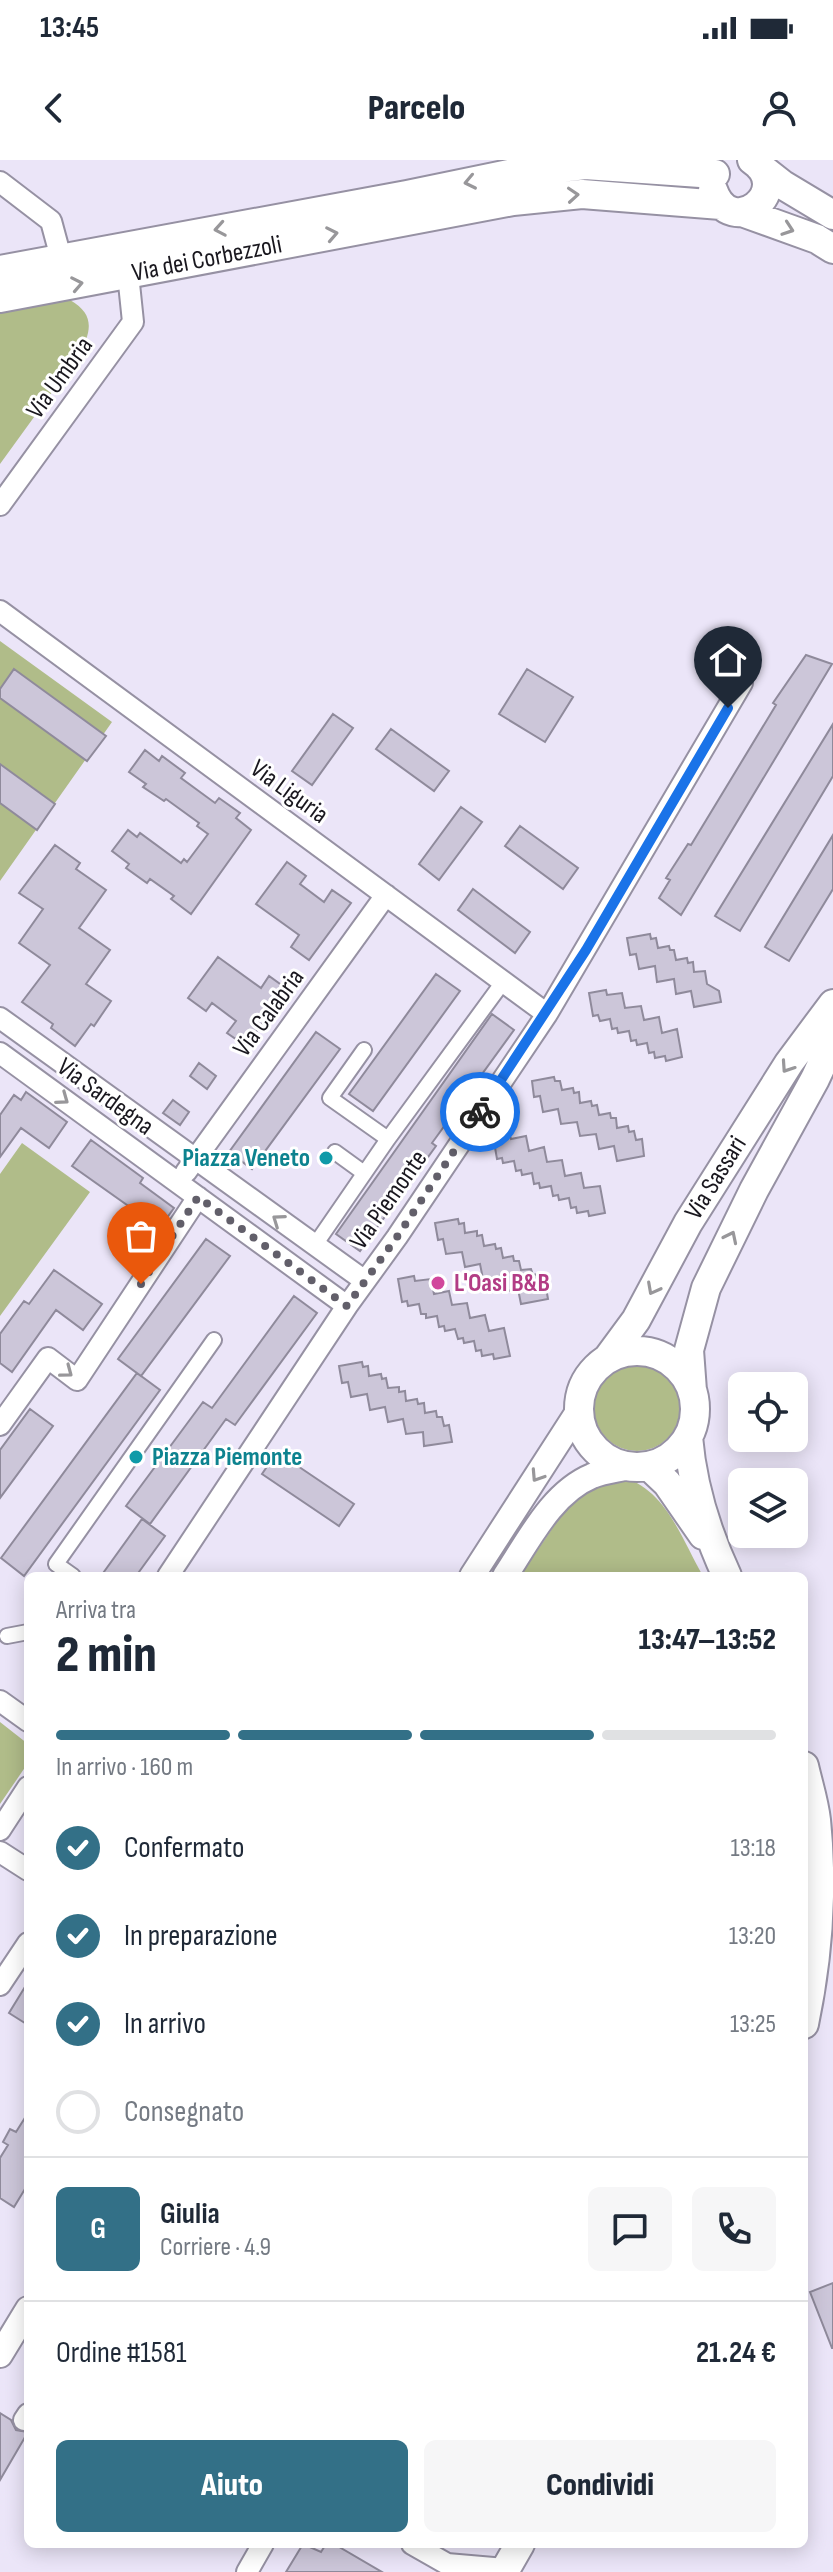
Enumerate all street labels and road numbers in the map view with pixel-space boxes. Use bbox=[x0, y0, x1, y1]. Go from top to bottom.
street label: Via dei Corbezzoli bbox=[129, 229, 285, 289]
street label: Via Umbria bbox=[20, 331, 100, 425]
street label: Via Liguria bbox=[244, 753, 334, 831]
street label: Via Calabria bbox=[227, 963, 311, 1063]
street label: Via Sardegna bbox=[51, 1052, 159, 1142]
street label: Via Sassari bbox=[678, 1131, 754, 1225]
street label: Via Piemonte bbox=[344, 1144, 434, 1256]

